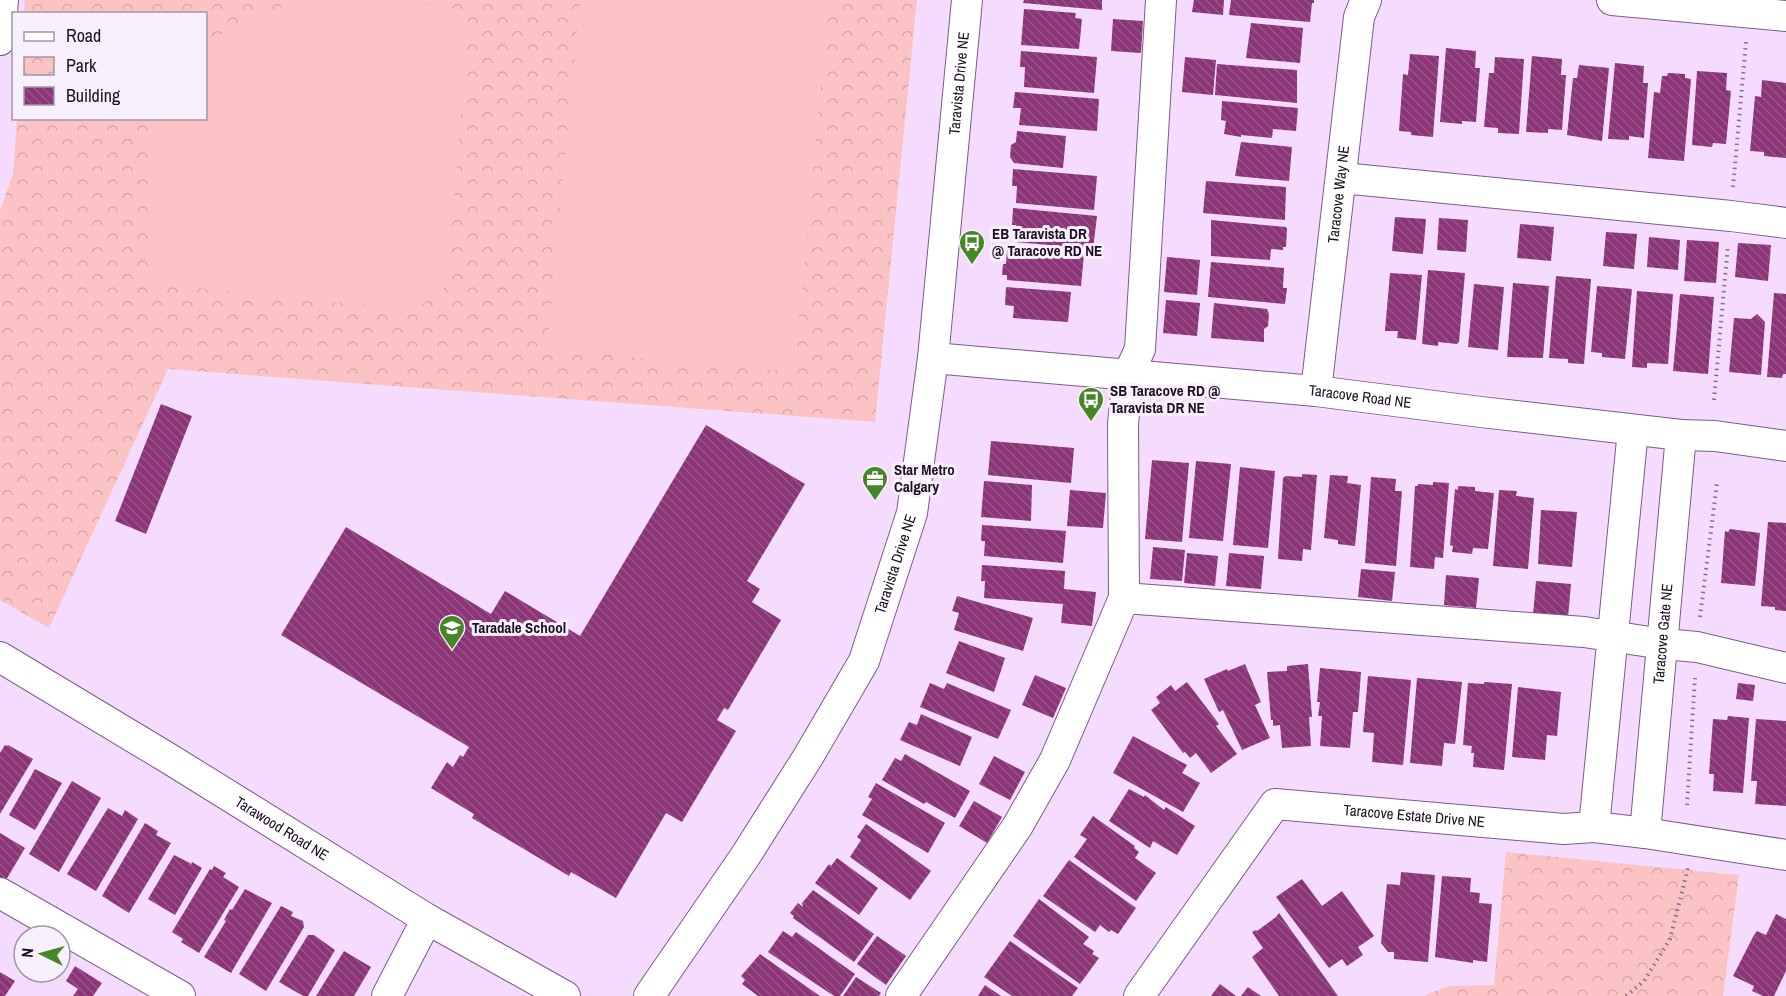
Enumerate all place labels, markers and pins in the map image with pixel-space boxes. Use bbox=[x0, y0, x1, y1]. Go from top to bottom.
place label: EB Taravista DR @ Taracove RD NE bbox=[992, 223, 1102, 261]
bus stop icon: EB Taravista DR @ Taracove RD NE bbox=[957, 228, 987, 266]
place label: SB Taracove RD @ Taravista DR NE bbox=[1110, 380, 1220, 418]
bus stop icon: SB Taracove RD @ Taravista DR NE bbox=[1076, 385, 1106, 423]
place label: Star Metro Calgary bbox=[894, 459, 955, 497]
office icon: Star Metro Calgary bbox=[860, 464, 890, 502]
school or university icon: Taradale School bbox=[437, 613, 467, 651]
place label: Taradale School bbox=[472, 617, 566, 638]

